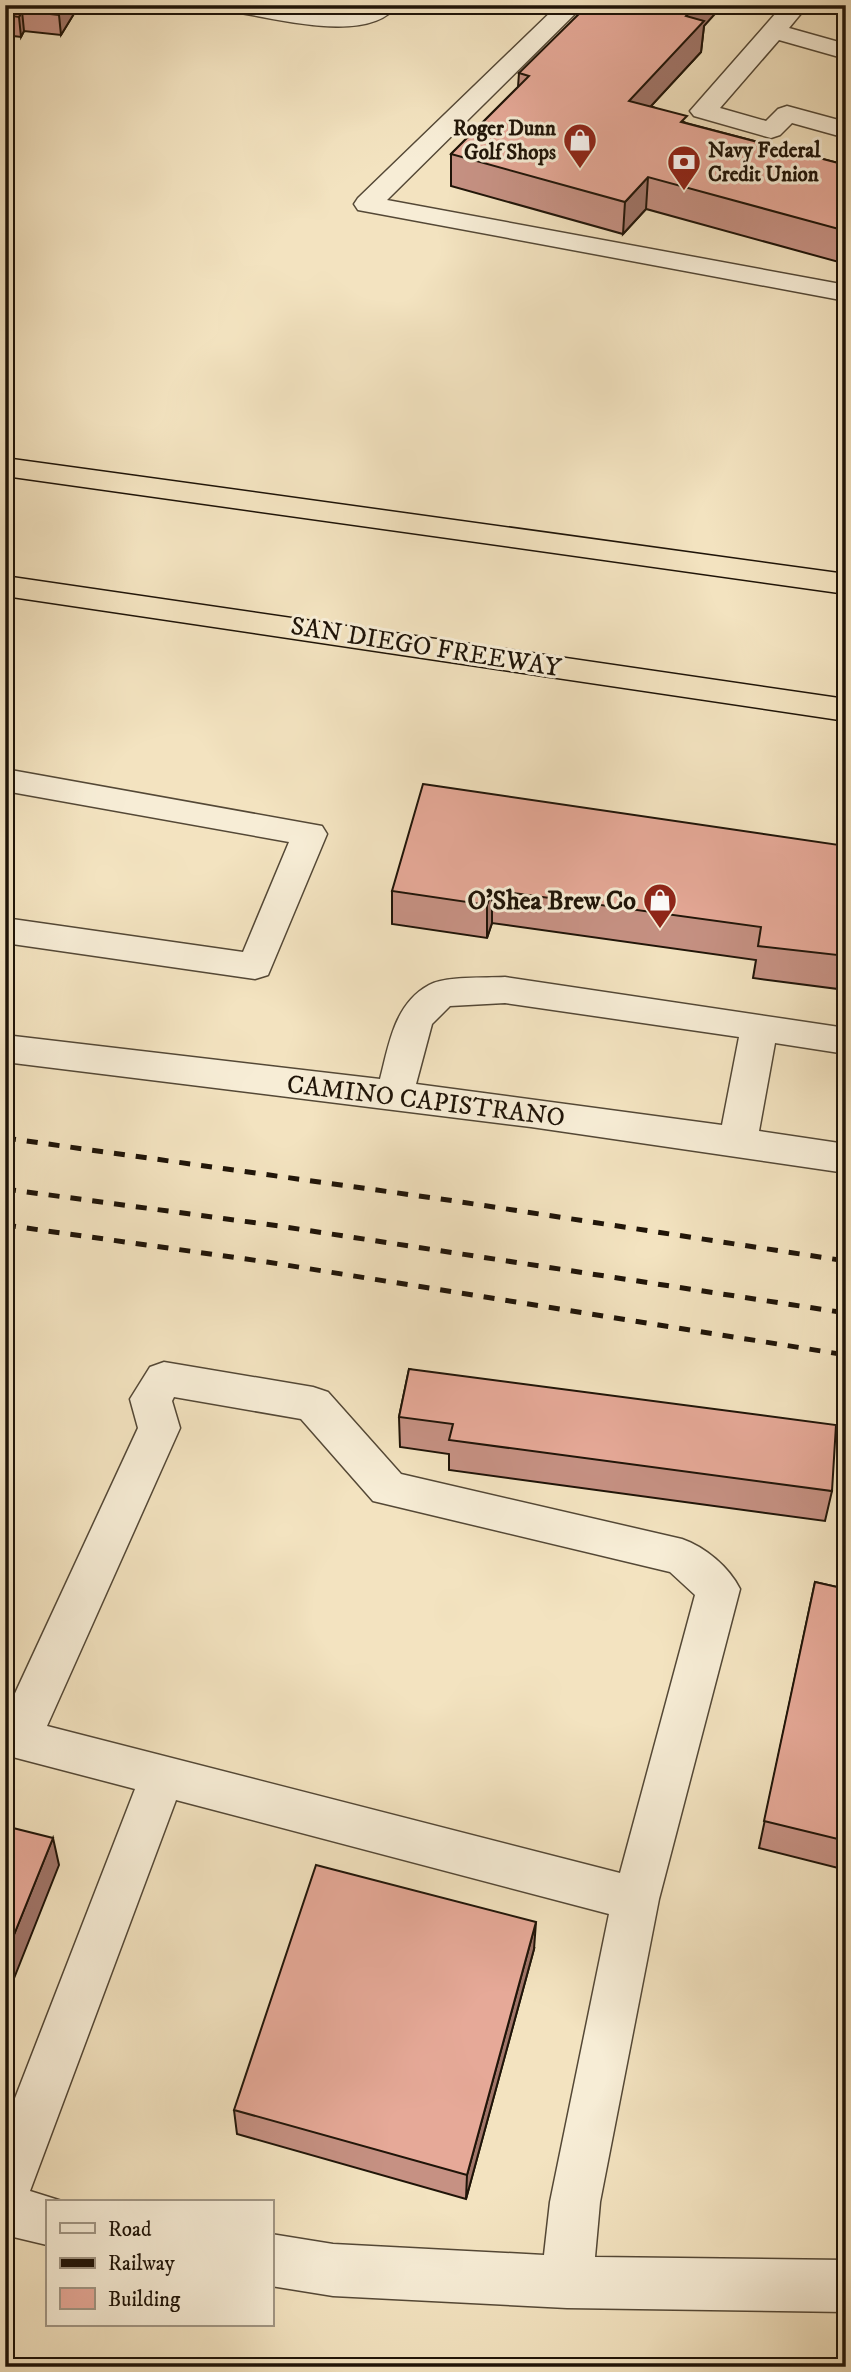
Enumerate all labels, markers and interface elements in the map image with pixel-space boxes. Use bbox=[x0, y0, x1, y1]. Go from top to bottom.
place label: Roger Dunn Golf Shops bbox=[453, 116, 557, 166]
shop icon: Roger Dunn Golf Shops bbox=[561, 121, 599, 170]
place label: Navy Federal Credit Union bbox=[708, 138, 821, 188]
bank icon: Navy Federal Credit Union bbox=[665, 143, 703, 192]
street label: SAN DIEGO FREEWAY bbox=[288, 610, 564, 685]
shop icon: O'Shea Brew Co bbox=[641, 881, 679, 930]
place label: O'Shea Brew Co bbox=[468, 885, 636, 918]
street label: CAMINO CAPISTRANO bbox=[285, 1068, 567, 1135]
legend bbox=[46, 2200, 273, 2326]
text: Road bbox=[108, 2217, 152, 2243]
text: Railway bbox=[108, 2251, 176, 2277]
text: Building bbox=[108, 2287, 181, 2313]

